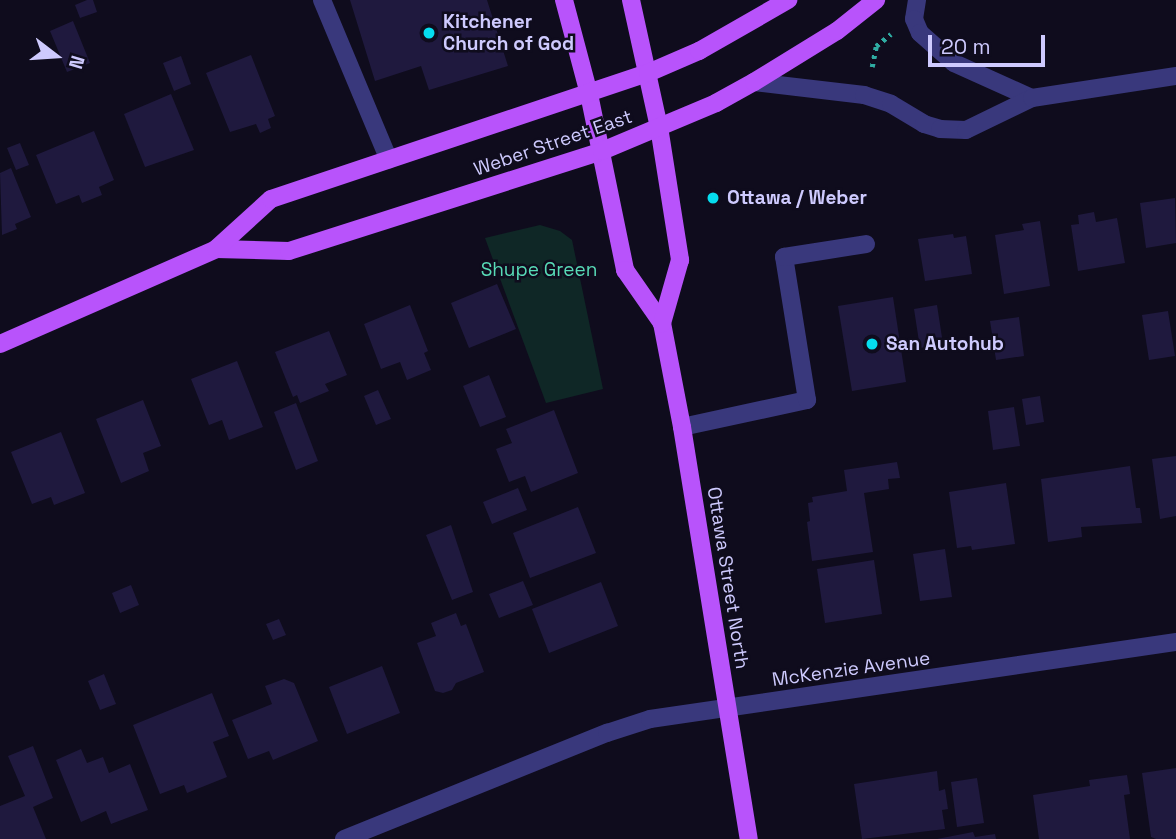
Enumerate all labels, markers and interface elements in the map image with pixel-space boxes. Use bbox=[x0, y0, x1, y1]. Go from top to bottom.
place label: Kitchener Church of God bbox=[443, 11, 574, 55]
north arrow bbox=[21, 21, 91, 91]
scale bar bbox=[931, 21, 1048, 65]
marker: Kitchener Church of God bbox=[421, 25, 437, 41]
text: 20 m bbox=[941, 33, 991, 60]
text: N bbox=[63, 53, 90, 72]
street label: Weber Street East bbox=[471, 105, 635, 181]
place label: Ottawa / Weber bbox=[727, 187, 867, 209]
marker: Ottawa / Weber bbox=[705, 190, 721, 206]
park label: Shupe Green bbox=[481, 259, 597, 281]
place label: San Autohub bbox=[886, 333, 1004, 355]
marker: San Autohub bbox=[864, 336, 880, 352]
street label: Ottawa Street North bbox=[702, 485, 754, 671]
street label: McKenzie Avenue bbox=[770, 647, 932, 691]

